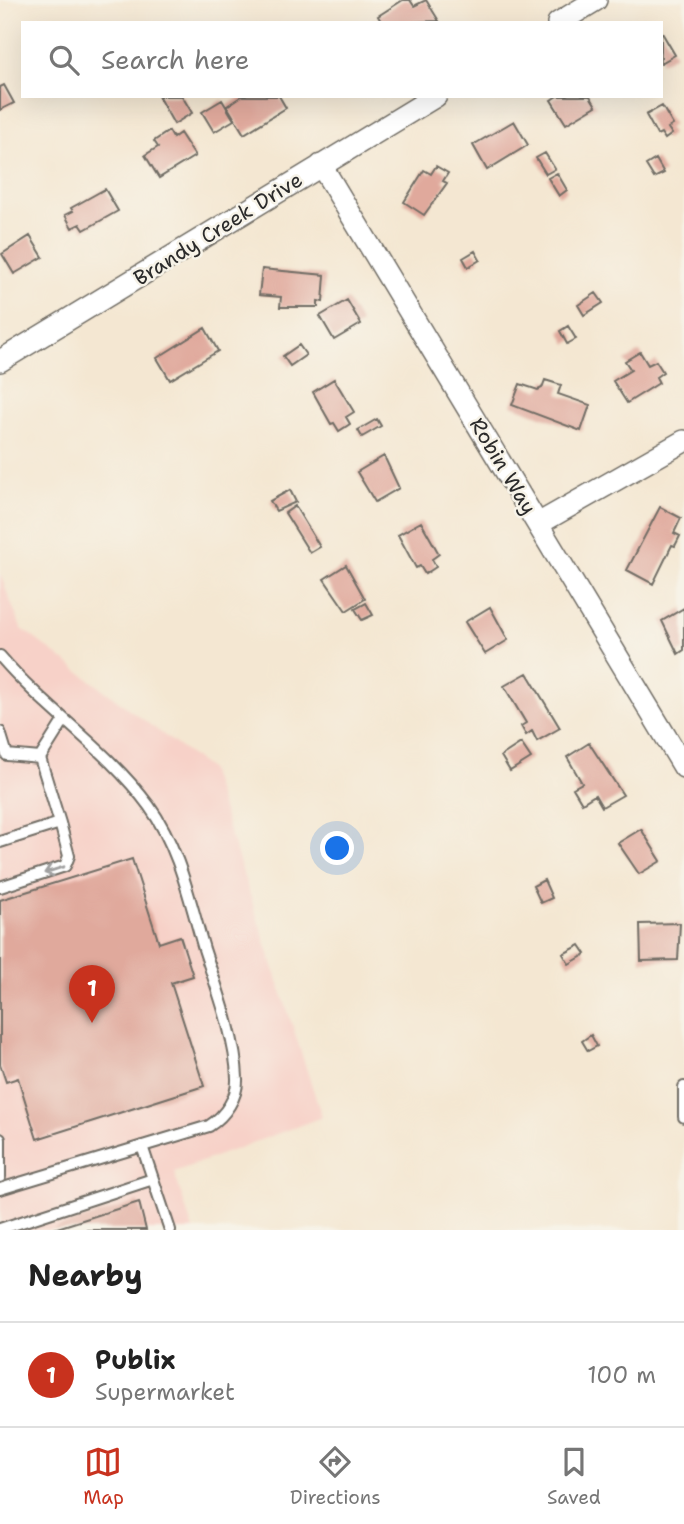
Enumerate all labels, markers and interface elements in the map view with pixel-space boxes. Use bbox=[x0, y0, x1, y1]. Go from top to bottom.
search box bbox=[21, 21, 663, 98]
icon: search bbox=[45, 41, 83, 79]
text: Search here bbox=[101, 42, 250, 77]
street label: Brandy Creek Drive bbox=[128, 166, 308, 292]
street label: Robin Way bbox=[463, 412, 543, 520]
your location bbox=[320, 831, 354, 865]
one-way arrow bbox=[43, 864, 65, 877]
pin: 1 bbox=[69, 965, 115, 1023]
text: Nearby bbox=[28, 1255, 143, 1296]
text: Publix bbox=[95, 1342, 175, 1377]
text: 1 bbox=[46, 1360, 56, 1390]
text: 100 m bbox=[587, 1360, 656, 1390]
text: Supermarket bbox=[95, 1377, 235, 1407]
tab: Map bbox=[83, 1443, 124, 1510]
tab: Directions bbox=[290, 1443, 381, 1510]
tab: Saved bbox=[547, 1443, 601, 1510]

